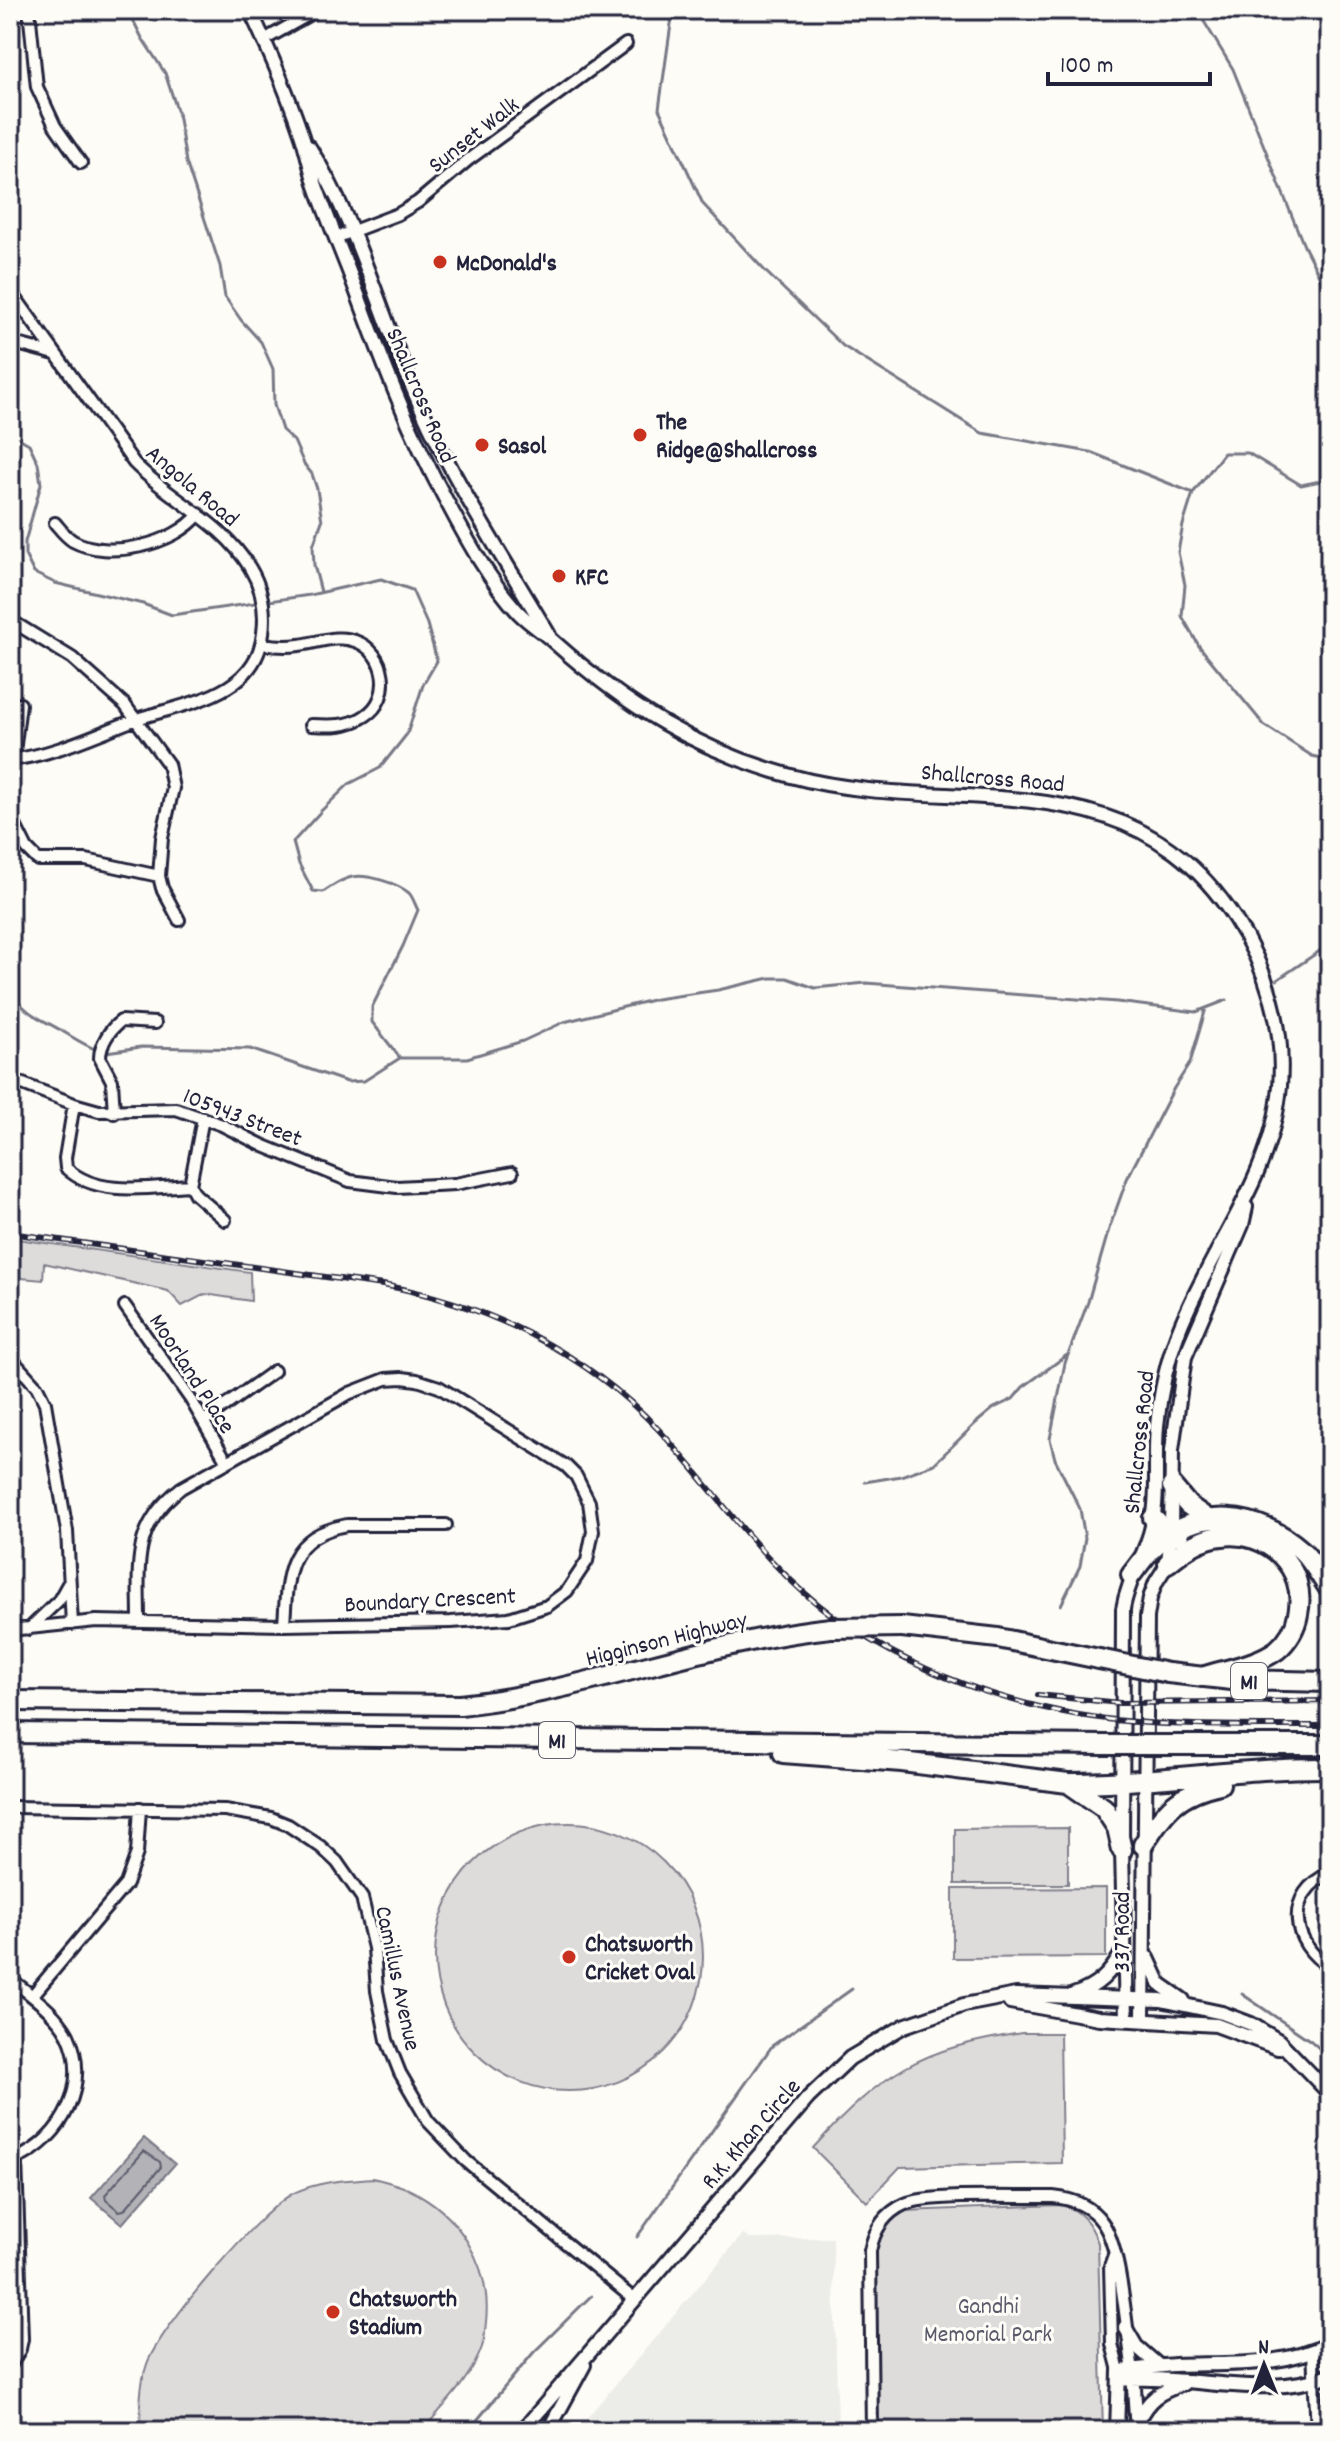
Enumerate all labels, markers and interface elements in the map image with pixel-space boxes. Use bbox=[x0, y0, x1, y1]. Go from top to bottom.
scale bar bbox=[1048, 36, 1210, 86]
text: 100 m bbox=[1060, 50, 1113, 84]
street label: Sunset Walk bbox=[422, 90, 528, 183]
place label: McDonald's bbox=[456, 248, 557, 282]
marker: McDonald's bbox=[431, 253, 449, 271]
street label: Shallcross Road bbox=[375, 323, 463, 469]
place label: The Ridge@Shallcross bbox=[656, 407, 817, 469]
marker: The Ridge@Shallcross bbox=[631, 426, 649, 444]
place label: Sasol bbox=[498, 431, 547, 465]
marker: Sasol bbox=[473, 436, 491, 454]
street label: Angola Road bbox=[137, 438, 245, 537]
place label: KFC bbox=[575, 562, 609, 596]
marker: KFC bbox=[550, 567, 568, 585]
street label: Shallcross Road bbox=[919, 757, 1066, 803]
street label: 105943 Street bbox=[178, 1081, 306, 1157]
street label: Moorland Place bbox=[139, 1308, 242, 1441]
street label: Shallcross Road bbox=[1117, 1369, 1165, 1516]
street label: Boundary Crescent bbox=[344, 1581, 517, 1623]
street label: Higginson Highway bbox=[582, 1604, 752, 1677]
road number: M1 bbox=[1231, 1663, 1267, 1699]
road number: M1 bbox=[539, 1722, 575, 1758]
street label: 337 Road bbox=[1107, 1892, 1141, 1972]
street label: Camillus Avenue bbox=[364, 1903, 428, 2054]
place label: Chatsworth Cricket Oval bbox=[585, 1929, 696, 1991]
marker: Chatsworth Cricket Oval bbox=[560, 1948, 578, 1966]
street label: R.K. Khan Circle bbox=[694, 2072, 810, 2198]
place label: Chatsworth Stadium bbox=[349, 2284, 457, 2346]
park label: Gandhi Memorial Park bbox=[924, 2291, 1052, 2353]
marker: Chatsworth Stadium bbox=[324, 2303, 342, 2321]
north arrow bbox=[1224, 2325, 1304, 2405]
text: N bbox=[1258, 2333, 1270, 2364]

